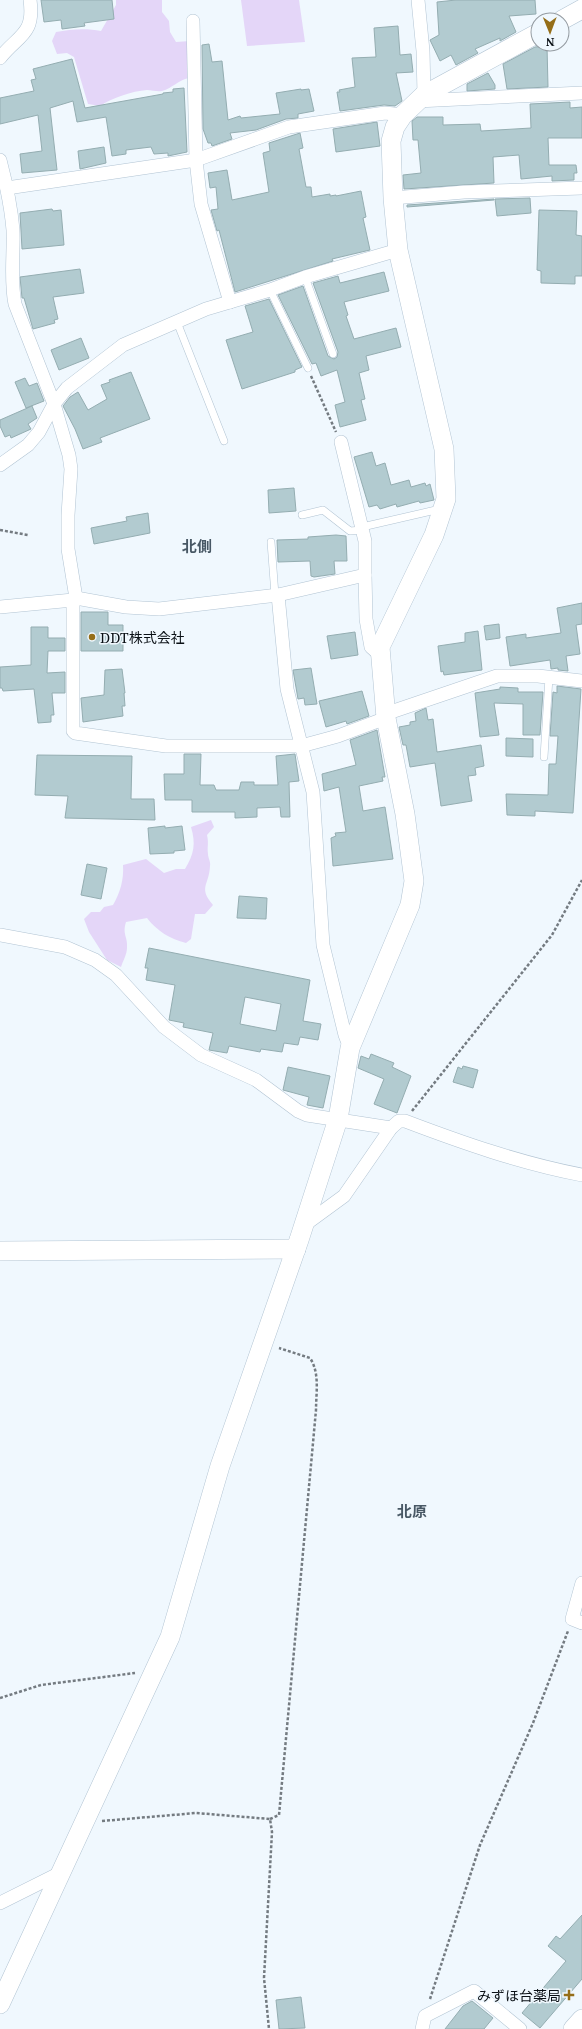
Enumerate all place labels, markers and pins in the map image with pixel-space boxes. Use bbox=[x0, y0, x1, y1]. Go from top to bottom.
place label: DDT株式会社 bbox=[100, 628, 185, 647]
marker: DDT株式会社 bbox=[87, 632, 97, 642]
place label: みずほ台薬局 bbox=[477, 1986, 561, 2005]
marker: みずほ台薬局 bbox=[564, 1990, 574, 2000]

